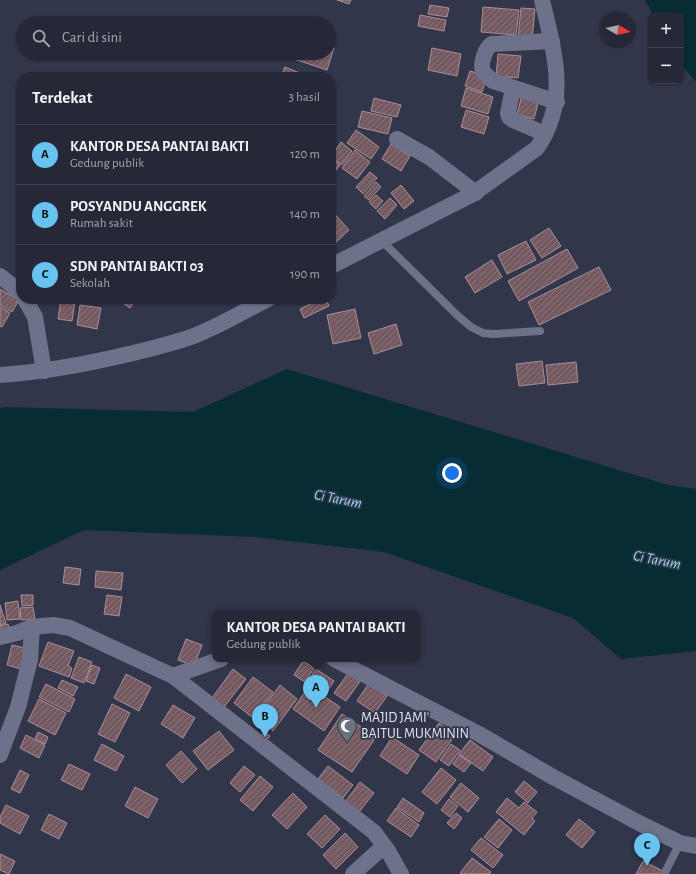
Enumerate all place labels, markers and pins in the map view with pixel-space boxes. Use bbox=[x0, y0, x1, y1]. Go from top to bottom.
pin: A bbox=[303, 675, 329, 708]
pin: B bbox=[252, 704, 278, 737]
place label: MAJID JAMI' BAITUL MUKMININ bbox=[361, 711, 469, 741]
mosque icon: MAJID JAMI' BAITUL MUKMININ bbox=[336, 715, 358, 743]
pin: C bbox=[634, 833, 660, 866]

